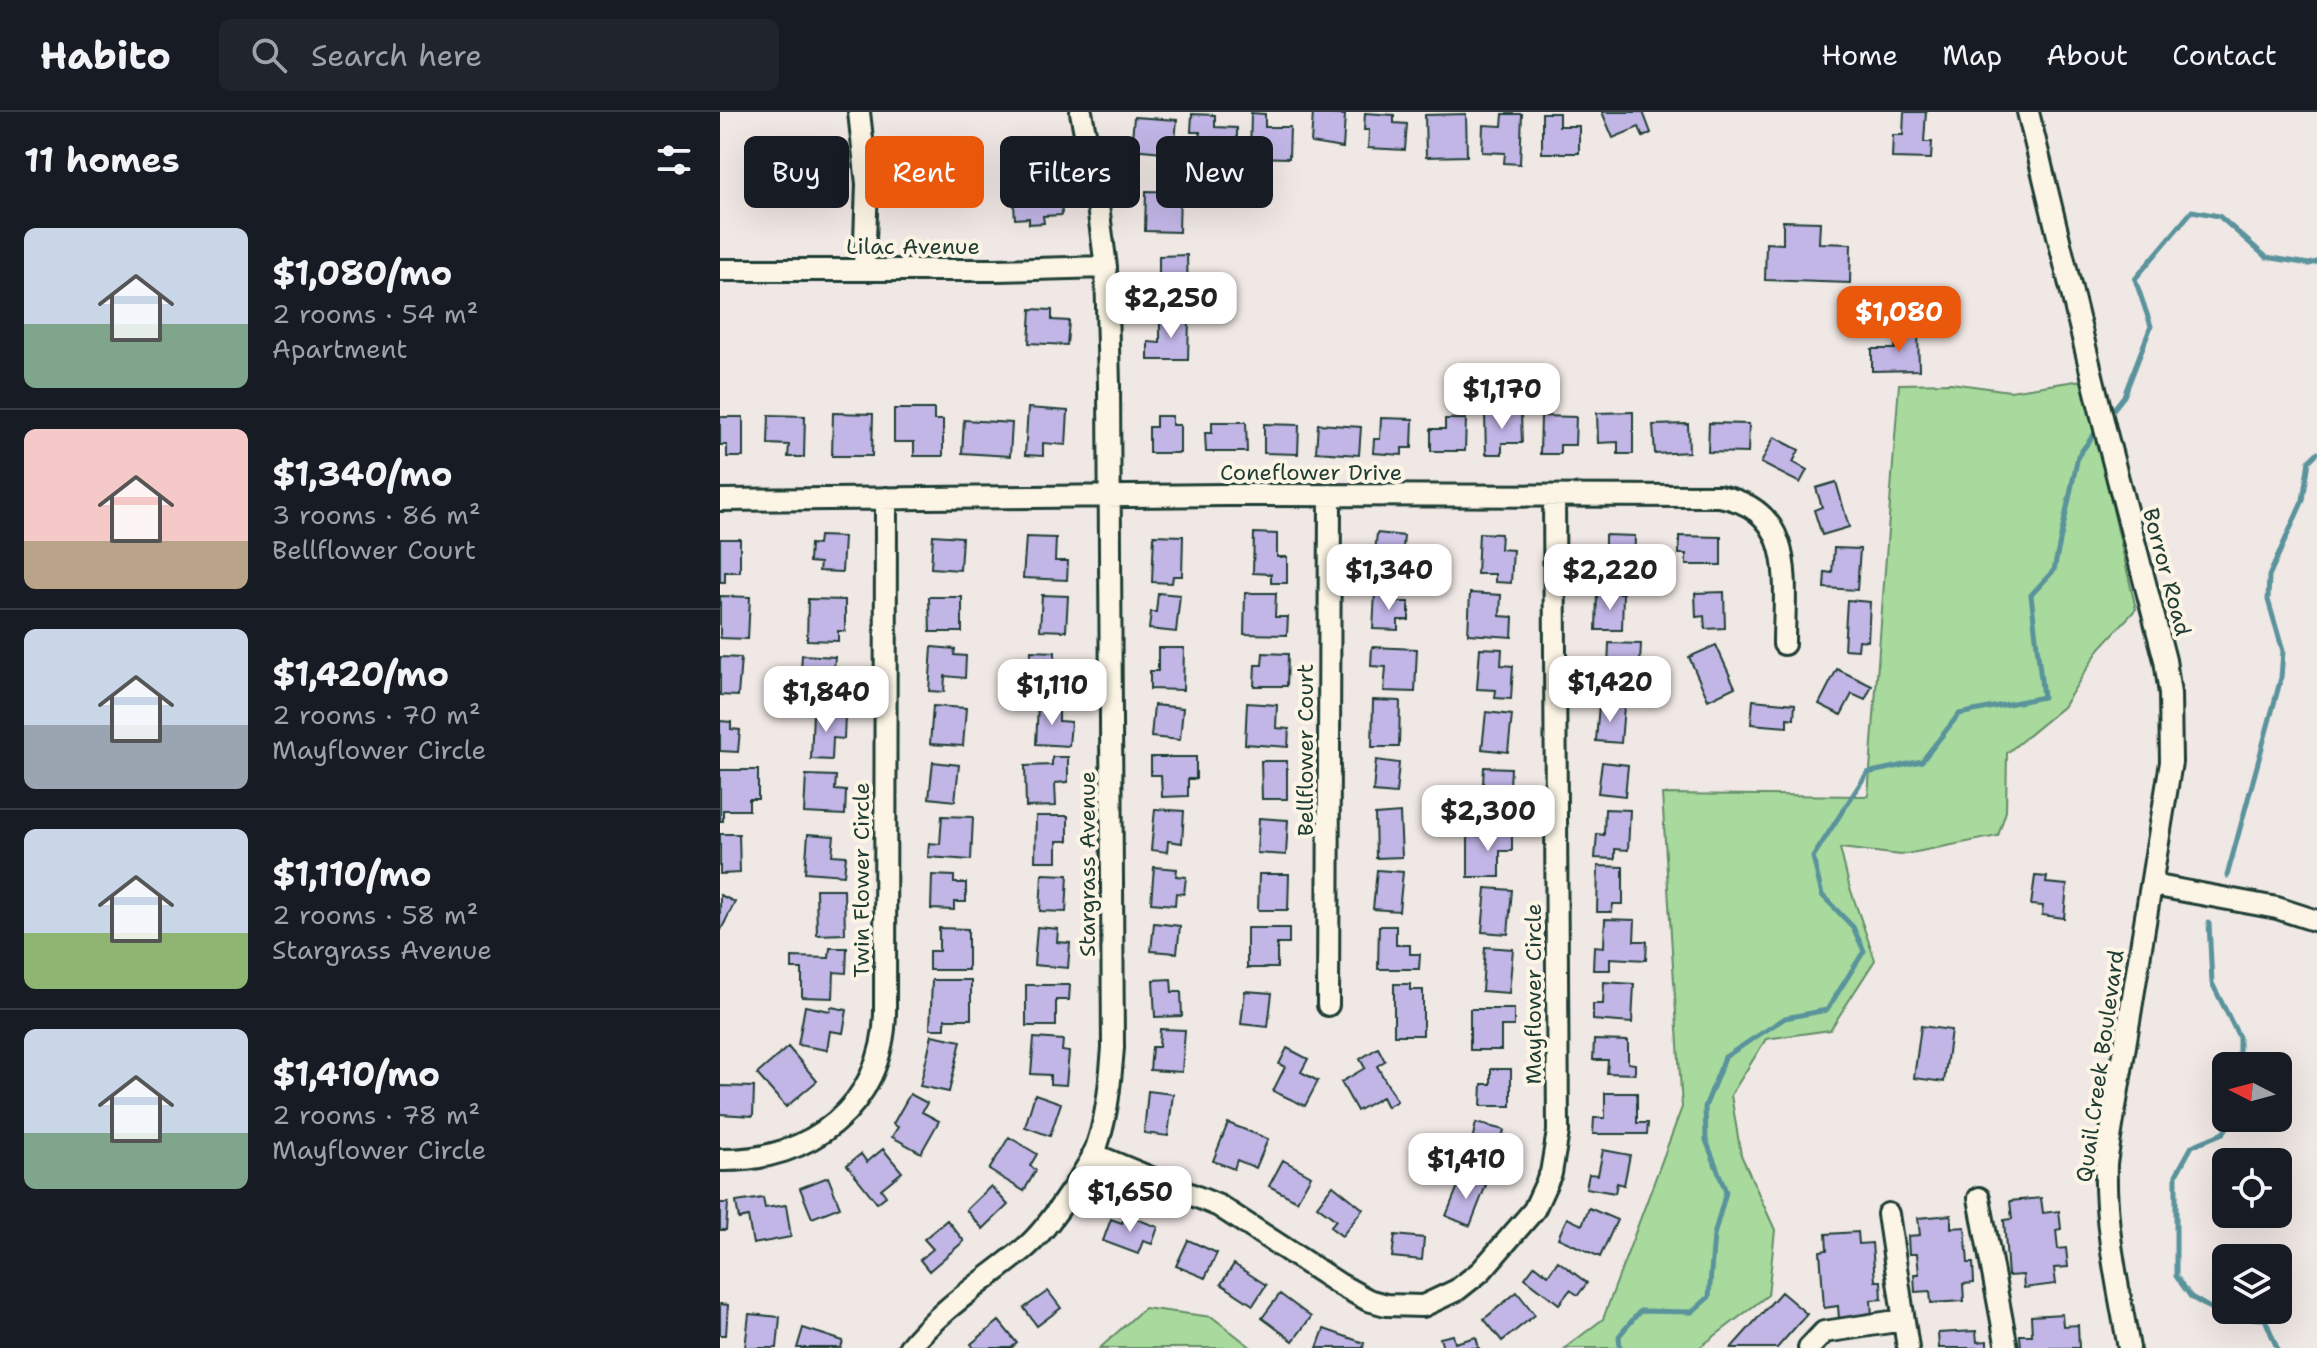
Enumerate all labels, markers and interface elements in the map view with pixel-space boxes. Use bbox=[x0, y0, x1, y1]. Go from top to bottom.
search box bbox=[219, 19, 779, 91]
text: Habito bbox=[40, 30, 171, 81]
icon: search bbox=[247, 33, 291, 77]
text: Search here bbox=[311, 35, 482, 76]
text: Home bbox=[1821, 36, 1898, 74]
text: Map bbox=[1942, 36, 2002, 74]
text: About bbox=[2046, 36, 2128, 74]
text: Contact bbox=[2172, 36, 2277, 74]
chip: Buy bbox=[744, 136, 849, 208]
chip: Rent bbox=[865, 136, 984, 208]
chip: Filters bbox=[1000, 136, 1140, 208]
chip: New bbox=[1156, 136, 1273, 208]
text: 11 homes bbox=[24, 137, 180, 183]
icon: filters bbox=[652, 138, 696, 182]
street label: Lilac Avenue bbox=[846, 232, 980, 261]
text: $1,080/mo bbox=[272, 250, 452, 296]
icon: home bbox=[88, 260, 184, 356]
pin: $2,250 bbox=[1106, 272, 1236, 340]
text: $2,250 bbox=[1124, 280, 1218, 315]
pin: $1,080 bbox=[1834, 286, 1964, 354]
text: $1,080 bbox=[1855, 294, 1943, 329]
text: 2 rooms · 54 m² bbox=[272, 296, 478, 331]
text: Apartment bbox=[272, 331, 408, 366]
pin: $1,170 bbox=[1437, 363, 1567, 431]
text: $1,170 bbox=[1462, 371, 1542, 406]
text: $1,340/mo bbox=[272, 451, 453, 497]
street label: Coneflower Drive bbox=[1220, 458, 1402, 487]
icon: home bbox=[88, 461, 184, 557]
text: 3 rooms · 86 m² bbox=[272, 497, 481, 532]
street label: Borror Road bbox=[2136, 505, 2198, 639]
text: Bellflower Court bbox=[272, 532, 476, 567]
pin: $1,340 bbox=[1324, 544, 1454, 612]
pin: $2,220 bbox=[1545, 544, 1675, 612]
text: $1,340 bbox=[1345, 552, 1433, 587]
text: $2,220 bbox=[1562, 552, 1658, 587]
text: $1,420/mo bbox=[272, 651, 449, 697]
pin: $1,420 bbox=[1545, 656, 1675, 724]
pin: $1,110 bbox=[987, 659, 1117, 727]
icon: home bbox=[88, 661, 184, 757]
street label: Bellflower Court bbox=[1291, 664, 1320, 836]
text: $1,420 bbox=[1567, 664, 1653, 699]
pin: $1,840 bbox=[761, 666, 891, 734]
text: $1,110 bbox=[1016, 667, 1088, 702]
text: $1,840 bbox=[782, 674, 870, 709]
text: 2 rooms · 70 m² bbox=[272, 697, 481, 732]
text: Mayflower Circle bbox=[272, 732, 486, 767]
street label: Stargrass Avenue bbox=[1073, 771, 1102, 957]
street label: Twin Flower Circle bbox=[847, 782, 876, 978]
pin: $2,300 bbox=[1423, 785, 1553, 853]
text: $2,300 bbox=[1440, 793, 1536, 828]
text: $1,110/mo bbox=[272, 851, 432, 897]
icon: home bbox=[88, 861, 184, 957]
text: 2 rooms · 58 m² bbox=[272, 897, 478, 932]
street label: Mayflower Circle bbox=[1519, 903, 1548, 1085]
text: Stargrass Avenue bbox=[272, 932, 492, 967]
street label: Quail Creek Boulevard bbox=[2069, 948, 2131, 1184]
text: $1,410/mo bbox=[272, 1051, 440, 1097]
north arrow bbox=[2212, 1052, 2292, 1132]
map controls bbox=[2212, 1052, 2292, 1324]
icon: home bbox=[88, 1061, 184, 1157]
text: 2 rooms · 78 m² bbox=[272, 1097, 480, 1132]
text: Mayflower Circle bbox=[272, 1132, 486, 1167]
pin: $1,410 bbox=[1401, 1133, 1531, 1201]
text: $1,410 bbox=[1426, 1141, 1506, 1176]
button: locate bbox=[2212, 1148, 2292, 1228]
pin: $1,650 bbox=[1065, 1166, 1195, 1234]
text: $1,650 bbox=[1087, 1174, 1173, 1209]
button: layers bbox=[2212, 1244, 2292, 1324]

